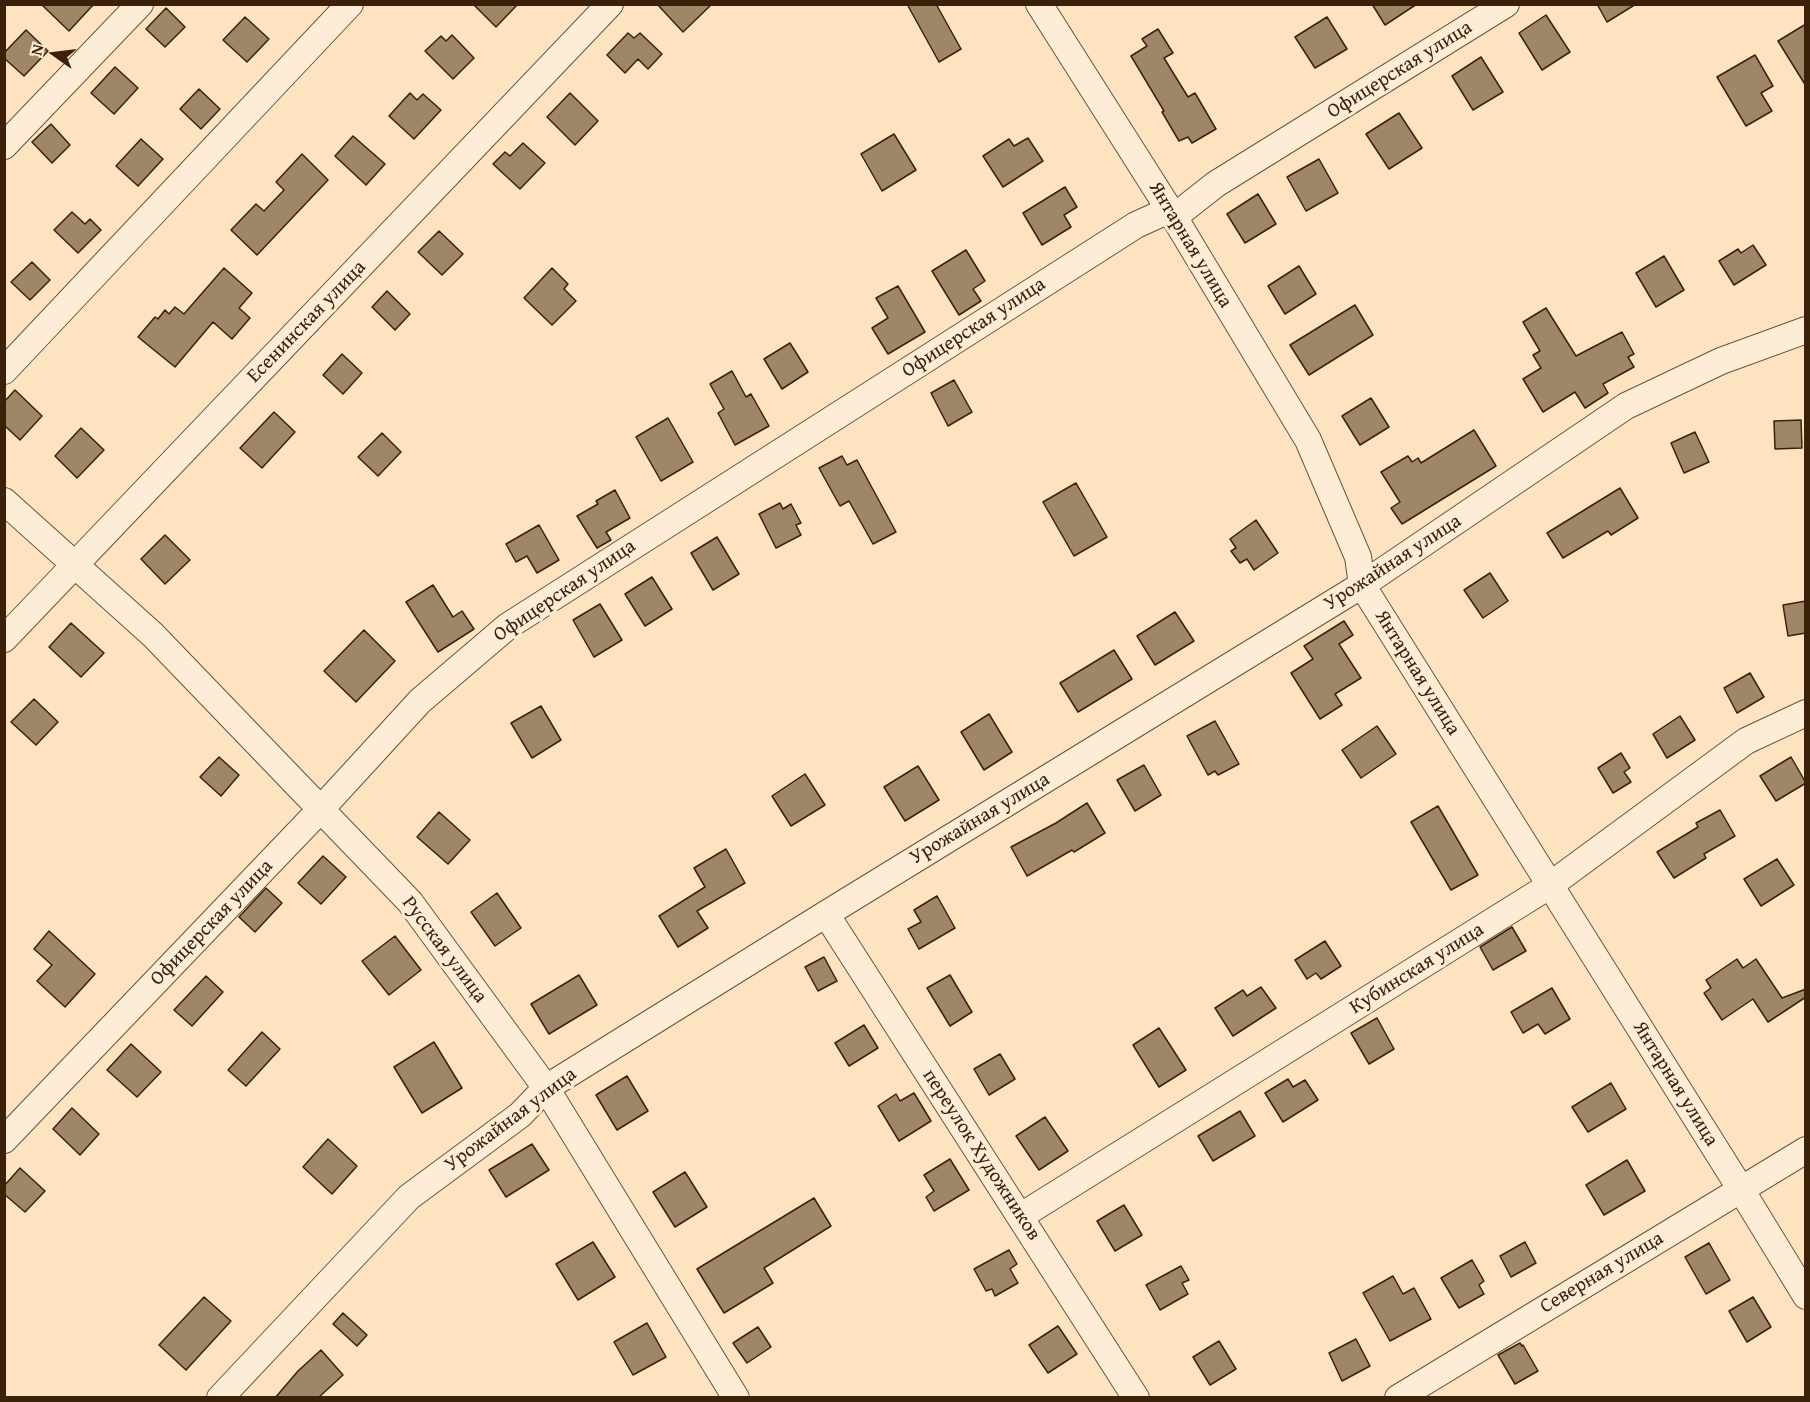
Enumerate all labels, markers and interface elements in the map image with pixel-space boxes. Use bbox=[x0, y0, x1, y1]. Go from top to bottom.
street label: Офицерская улица bbox=[1323, 16, 1477, 124]
north arrow bbox=[24, 24, 84, 84]
text: N bbox=[24, 42, 49, 58]
street label: Янтарная улица bbox=[1143, 178, 1237, 312]
street label: Есенинская улица bbox=[243, 256, 371, 388]
street label: Офицерская улица bbox=[898, 273, 1050, 383]
street label: Урожайная улица bbox=[1320, 510, 1466, 616]
street label: Офицерская улица bbox=[489, 535, 641, 647]
street label: Янтарная улица bbox=[1369, 606, 1465, 740]
street label: Урожайная улица bbox=[906, 768, 1054, 870]
street label: Офицерская улица bbox=[146, 855, 278, 991]
street label: Русская улица bbox=[396, 892, 492, 1008]
street label: Кубинская улица bbox=[1346, 918, 1488, 1020]
street label: Янтарная улица bbox=[1627, 1017, 1723, 1151]
street label: Урожайная улица bbox=[440, 1063, 582, 1177]
street label: переулок Художников bbox=[917, 1065, 1045, 1245]
street label: Северная улица bbox=[1536, 1227, 1668, 1319]

